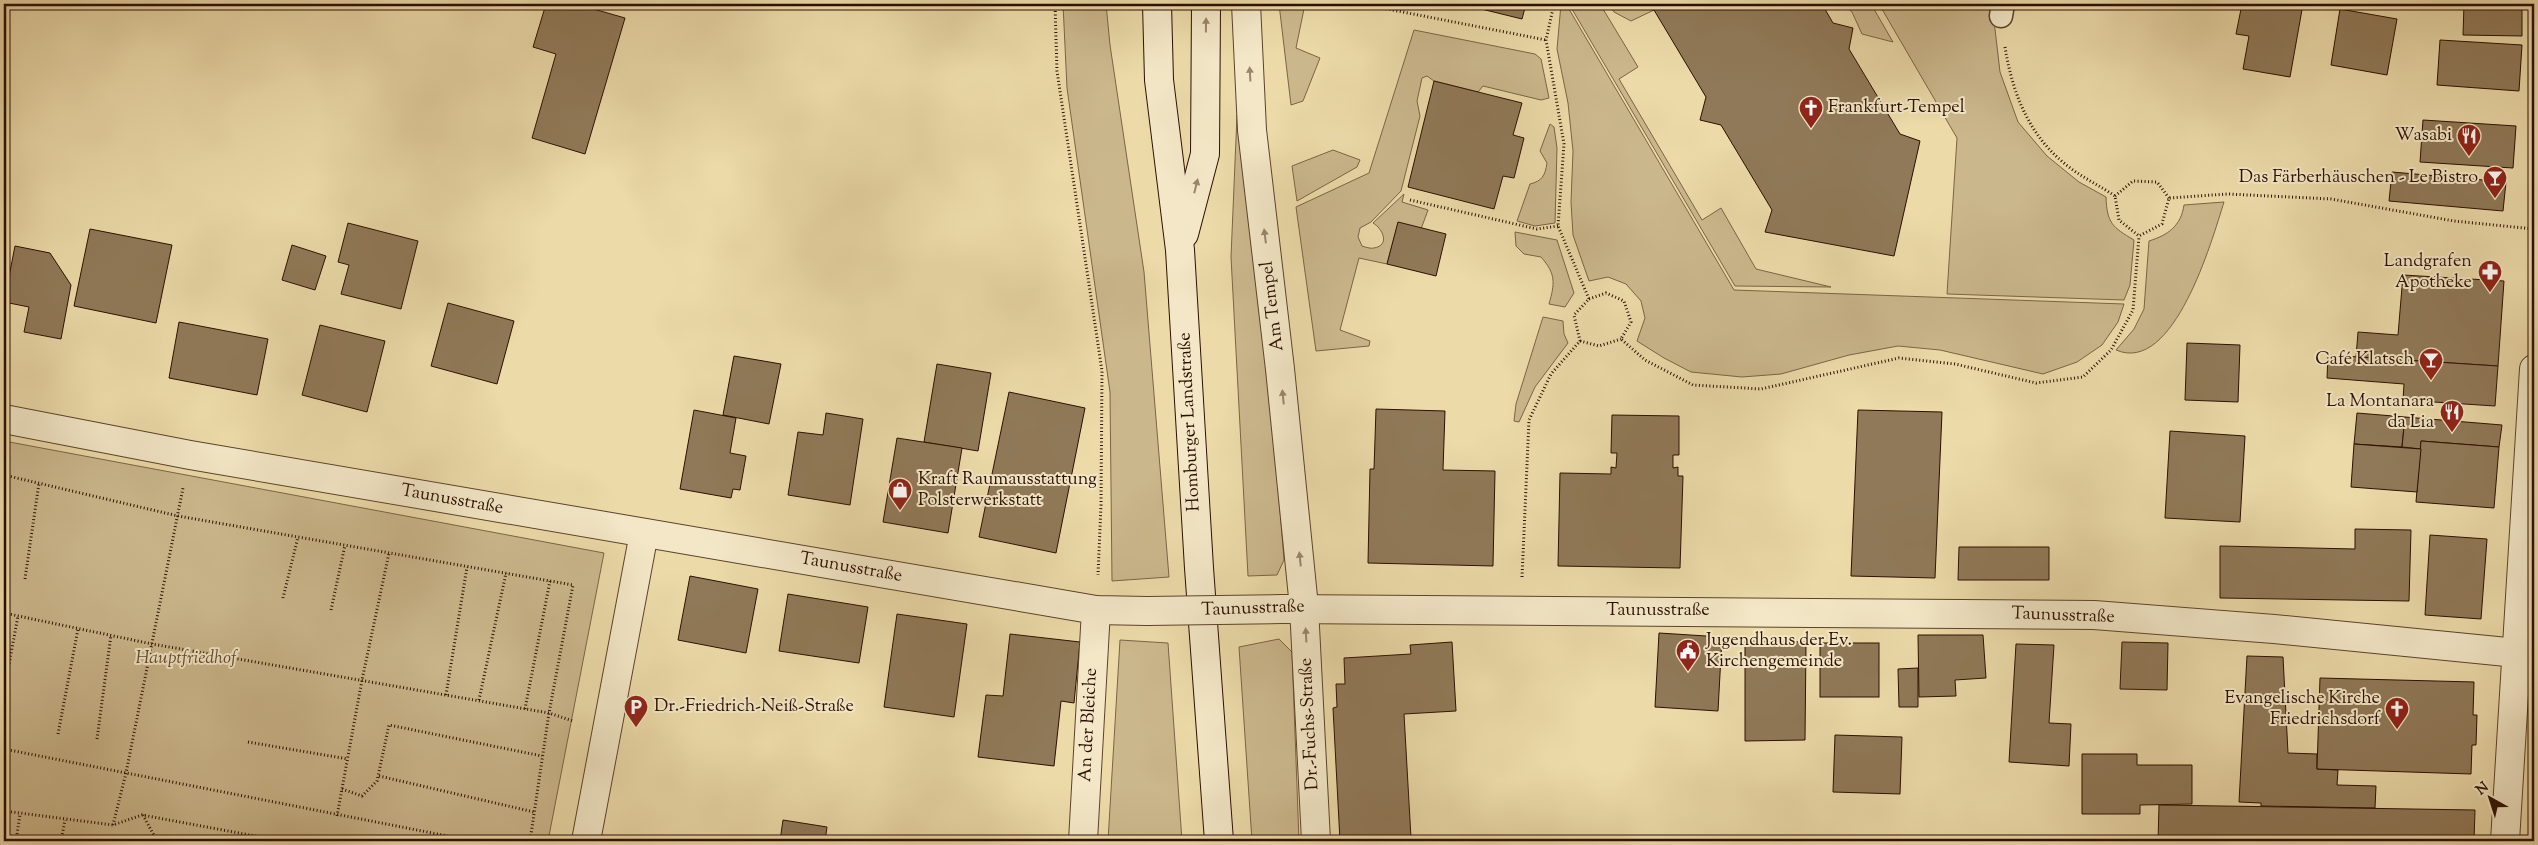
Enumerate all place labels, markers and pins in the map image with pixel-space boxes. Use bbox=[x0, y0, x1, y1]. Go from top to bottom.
church icon: Frankfurt-Tempel bbox=[1798, 95, 1824, 129]
place label: Frankfurt-Tempel bbox=[1828, 95, 1965, 121]
place label: Wasabi bbox=[2395, 123, 2452, 149]
restaurant icon: Wasabi bbox=[2456, 123, 2482, 157]
place label: Das Färberhäuschen - Le Bistro bbox=[2239, 165, 2478, 191]
bar icon: Das Färberhäuschen - Le Bistro bbox=[2482, 165, 2508, 199]
place label: Landgrafen Apotheke bbox=[2384, 249, 2472, 296]
pharmacy icon: Landgrafen Apotheke bbox=[2477, 259, 2503, 293]
place label: Café Klatsch bbox=[2315, 347, 2414, 373]
bar icon: Café Klatsch bbox=[2418, 347, 2444, 381]
place label: La Montanara da Lia bbox=[2326, 389, 2434, 436]
restaurant icon: La Montanara da Lia bbox=[2439, 399, 2465, 433]
place label: Kraft Raumausstattung Polsterwerkstatt bbox=[918, 467, 1097, 514]
shop icon: Kraft Raumausstattung Polsterwerkstatt bbox=[887, 477, 913, 511]
place label: Jugendhaus der Ev. Kirchengemeinde bbox=[1705, 628, 1852, 675]
public building icon: Jugendhaus der Ev. Kirchengemeinde bbox=[1675, 638, 1701, 672]
place label: Evangelische Kirche Friedrichsdorf bbox=[2224, 686, 2381, 733]
parking icon: Dr.-Friedrich-Neiß-Straße bbox=[623, 694, 649, 728]
place label: Dr.-Friedrich-Neiß-Straße bbox=[654, 694, 854, 720]
church icon: Evangelische Kirche Friedrichsdorf bbox=[2384, 696, 2410, 730]

